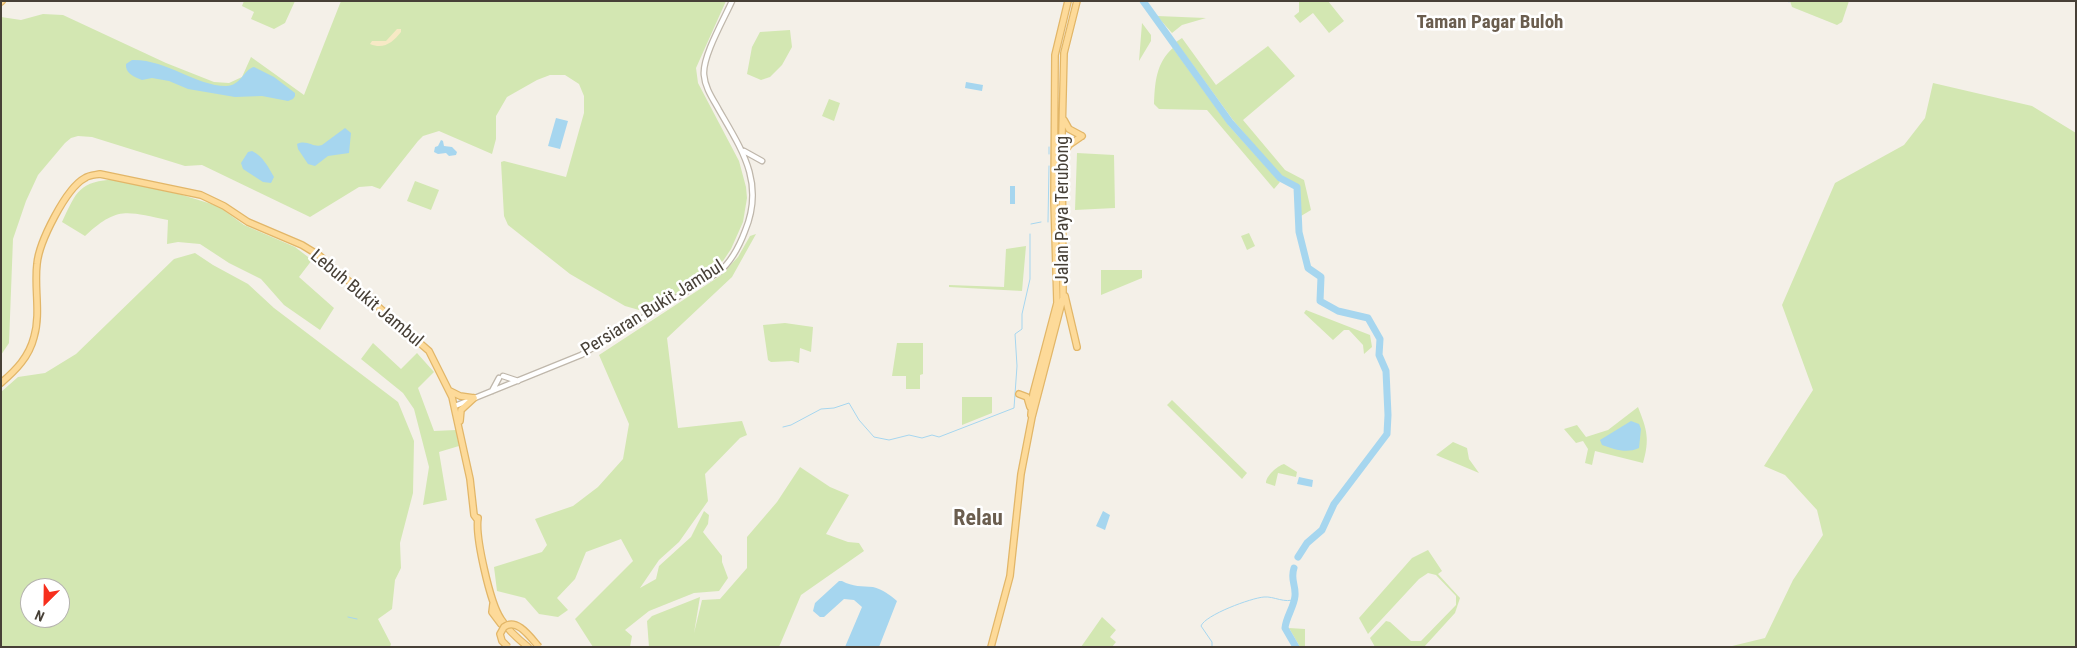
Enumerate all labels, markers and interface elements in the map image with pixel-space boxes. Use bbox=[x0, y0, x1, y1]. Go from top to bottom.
district label: Taman Pagar Buloh bbox=[1417, 12, 1563, 34]
street label: Jalan Paya Terubong bbox=[1052, 136, 1074, 284]
street label: Lebuh Bukit Jambul bbox=[305, 246, 427, 352]
street label: Persiaran Bukit Jambul bbox=[578, 256, 728, 362]
district label: Relau bbox=[953, 506, 1003, 532]
north arrow bbox=[20, 578, 70, 628]
text: N bbox=[32, 607, 47, 625]

